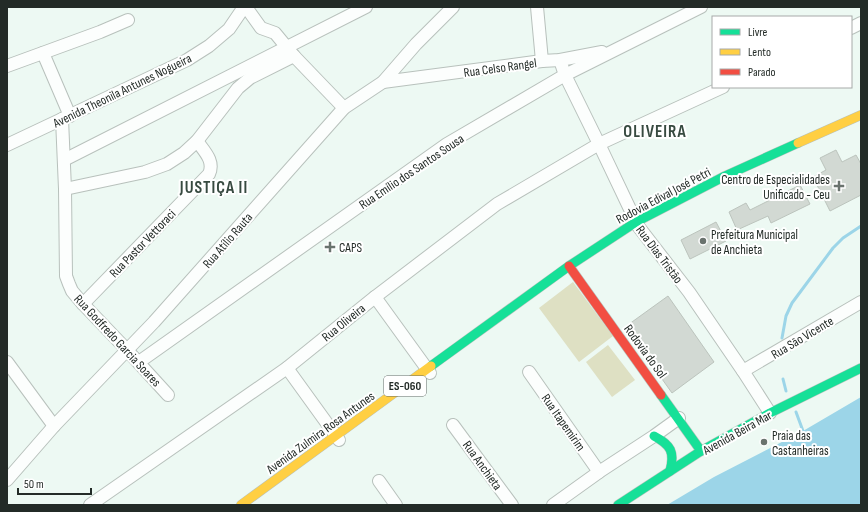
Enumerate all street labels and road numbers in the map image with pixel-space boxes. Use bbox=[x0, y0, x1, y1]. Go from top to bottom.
street label: Avenida Theonila Antunes Nogueira bbox=[50, 50, 194, 132]
street label: Rua Celso Rangel bbox=[463, 55, 538, 81]
street label: Rua Emílio dos Santos Sousa bbox=[356, 131, 467, 213]
street label: Rodovia Edival José Petri bbox=[613, 164, 713, 228]
street label: Rua Pastor Vettoraci bbox=[106, 206, 179, 281]
street label: Rua Atílio Rauta bbox=[199, 210, 256, 272]
street label: Rua Dias Tristão bbox=[632, 222, 686, 287]
street label: Rua Godfredo Garcia Soares bbox=[70, 291, 164, 390]
street label: Rua Oliveira bbox=[319, 300, 369, 345]
street label: Rua São Vicente bbox=[768, 313, 837, 363]
street label: Rodovia do Sol bbox=[620, 322, 670, 382]
road number: ES-060 bbox=[384, 376, 426, 396]
street label: Avenida Zulmira Rosa Antunes bbox=[263, 388, 378, 478]
street label: Rua Itapemirim bbox=[538, 391, 589, 454]
street label: Avenida Beira Mar bbox=[699, 407, 775, 459]
street label: Rua Anchieta bbox=[459, 438, 505, 493]

